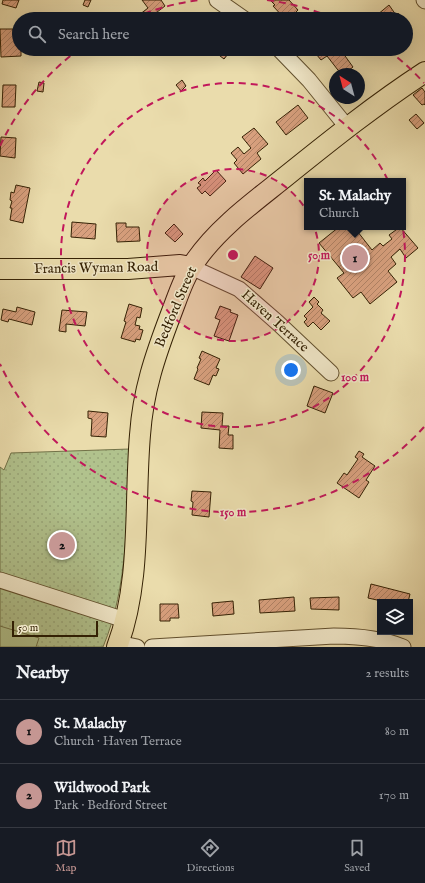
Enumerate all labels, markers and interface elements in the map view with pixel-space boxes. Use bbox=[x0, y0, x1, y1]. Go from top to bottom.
search box bbox=[12, 12, 413, 56]
icon: search bbox=[26, 23, 48, 45]
text: Search here bbox=[58, 25, 129, 44]
north arrow bbox=[329, 68, 365, 104]
popup bbox=[304, 178, 406, 230]
text: St. Malachy bbox=[319, 186, 391, 205]
text: Church bbox=[319, 205, 359, 222]
pin: 1 bbox=[342, 243, 368, 273]
centre of rings bbox=[226, 248, 240, 262]
text: 50 m bbox=[308, 248, 331, 263]
street label: Francis Wyman Road bbox=[34, 258, 159, 278]
street label: Bedford Street bbox=[151, 264, 201, 350]
street label: Haven Terrace bbox=[237, 286, 313, 357]
your location bbox=[281, 360, 301, 380]
text: 100 m bbox=[341, 370, 370, 385]
text: 150 m bbox=[220, 505, 247, 520]
pin: 2 bbox=[49, 530, 75, 560]
map controls bbox=[377, 599, 413, 635]
button: layers bbox=[377, 599, 413, 635]
scale bar bbox=[12, 619, 98, 638]
text: 50 m bbox=[18, 621, 38, 635]
text: Nearby bbox=[16, 663, 69, 684]
text: 2 results bbox=[365, 665, 409, 682]
text: St. Malachy bbox=[54, 714, 126, 733]
text: 1 bbox=[27, 723, 31, 740]
text: 80 m bbox=[385, 723, 409, 740]
text: Church · Haven Terrace bbox=[54, 733, 182, 750]
text: Wildwood Park bbox=[54, 778, 150, 797]
text: 2 bbox=[26, 787, 32, 804]
text: 170 m bbox=[379, 787, 409, 804]
text: Park · Bedford Street bbox=[54, 797, 167, 814]
tab: Map bbox=[55, 837, 77, 875]
tab: Directions bbox=[187, 837, 234, 875]
tab: Saved bbox=[344, 837, 370, 875]

